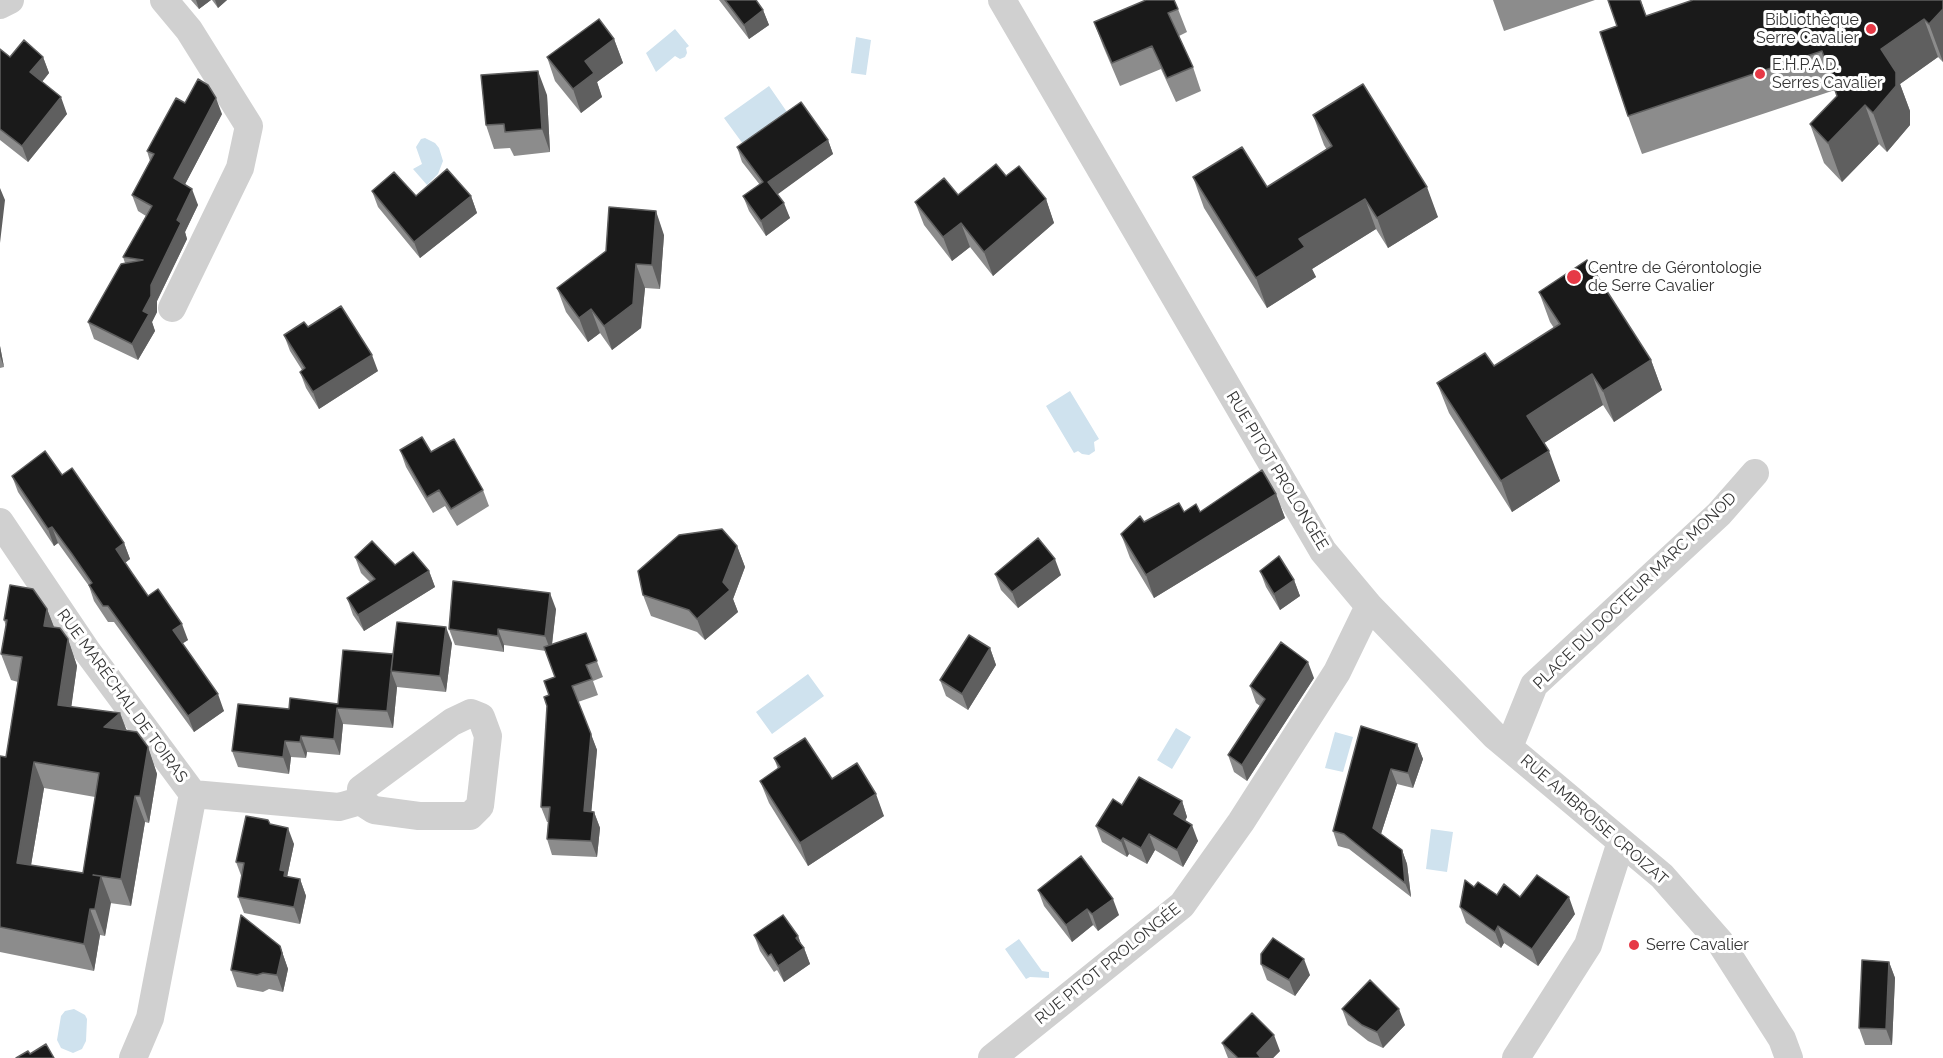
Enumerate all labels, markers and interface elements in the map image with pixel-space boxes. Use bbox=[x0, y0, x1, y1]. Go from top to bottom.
place label: Bibliothèque Serre Cavalier bbox=[1756, 10, 1859, 48]
marker: Bibliothèque Serre Cavalier bbox=[1864, 22, 1878, 36]
place label: E.H.P.A.D. Serres Cavalier bbox=[1772, 55, 1883, 93]
marker: E.H.P.A.D. Serres Cavalier bbox=[1753, 67, 1767, 81]
place label: Centre de Gérontologie de Serre Cavalier bbox=[1588, 258, 1762, 296]
marker: Centre de Gérontologie de Serre Cavalier bbox=[1565, 268, 1583, 286]
street label: RUE PITOT PROLONGÉE bbox=[1222, 388, 1332, 554]
street label: PLACE DU DOCTEUR MARC MONOD bbox=[1529, 489, 1741, 693]
street label: RUE MARÉCHAL DE TOIRAS bbox=[53, 606, 191, 786]
street label: RUE AMBROISE CROIZAT bbox=[1516, 751, 1672, 889]
street label: RUE PITOT PROLONGÉE bbox=[1031, 899, 1185, 1029]
place label: Serre Cavalier bbox=[1646, 935, 1749, 955]
marker: Serre Cavalier bbox=[1627, 938, 1641, 952]

